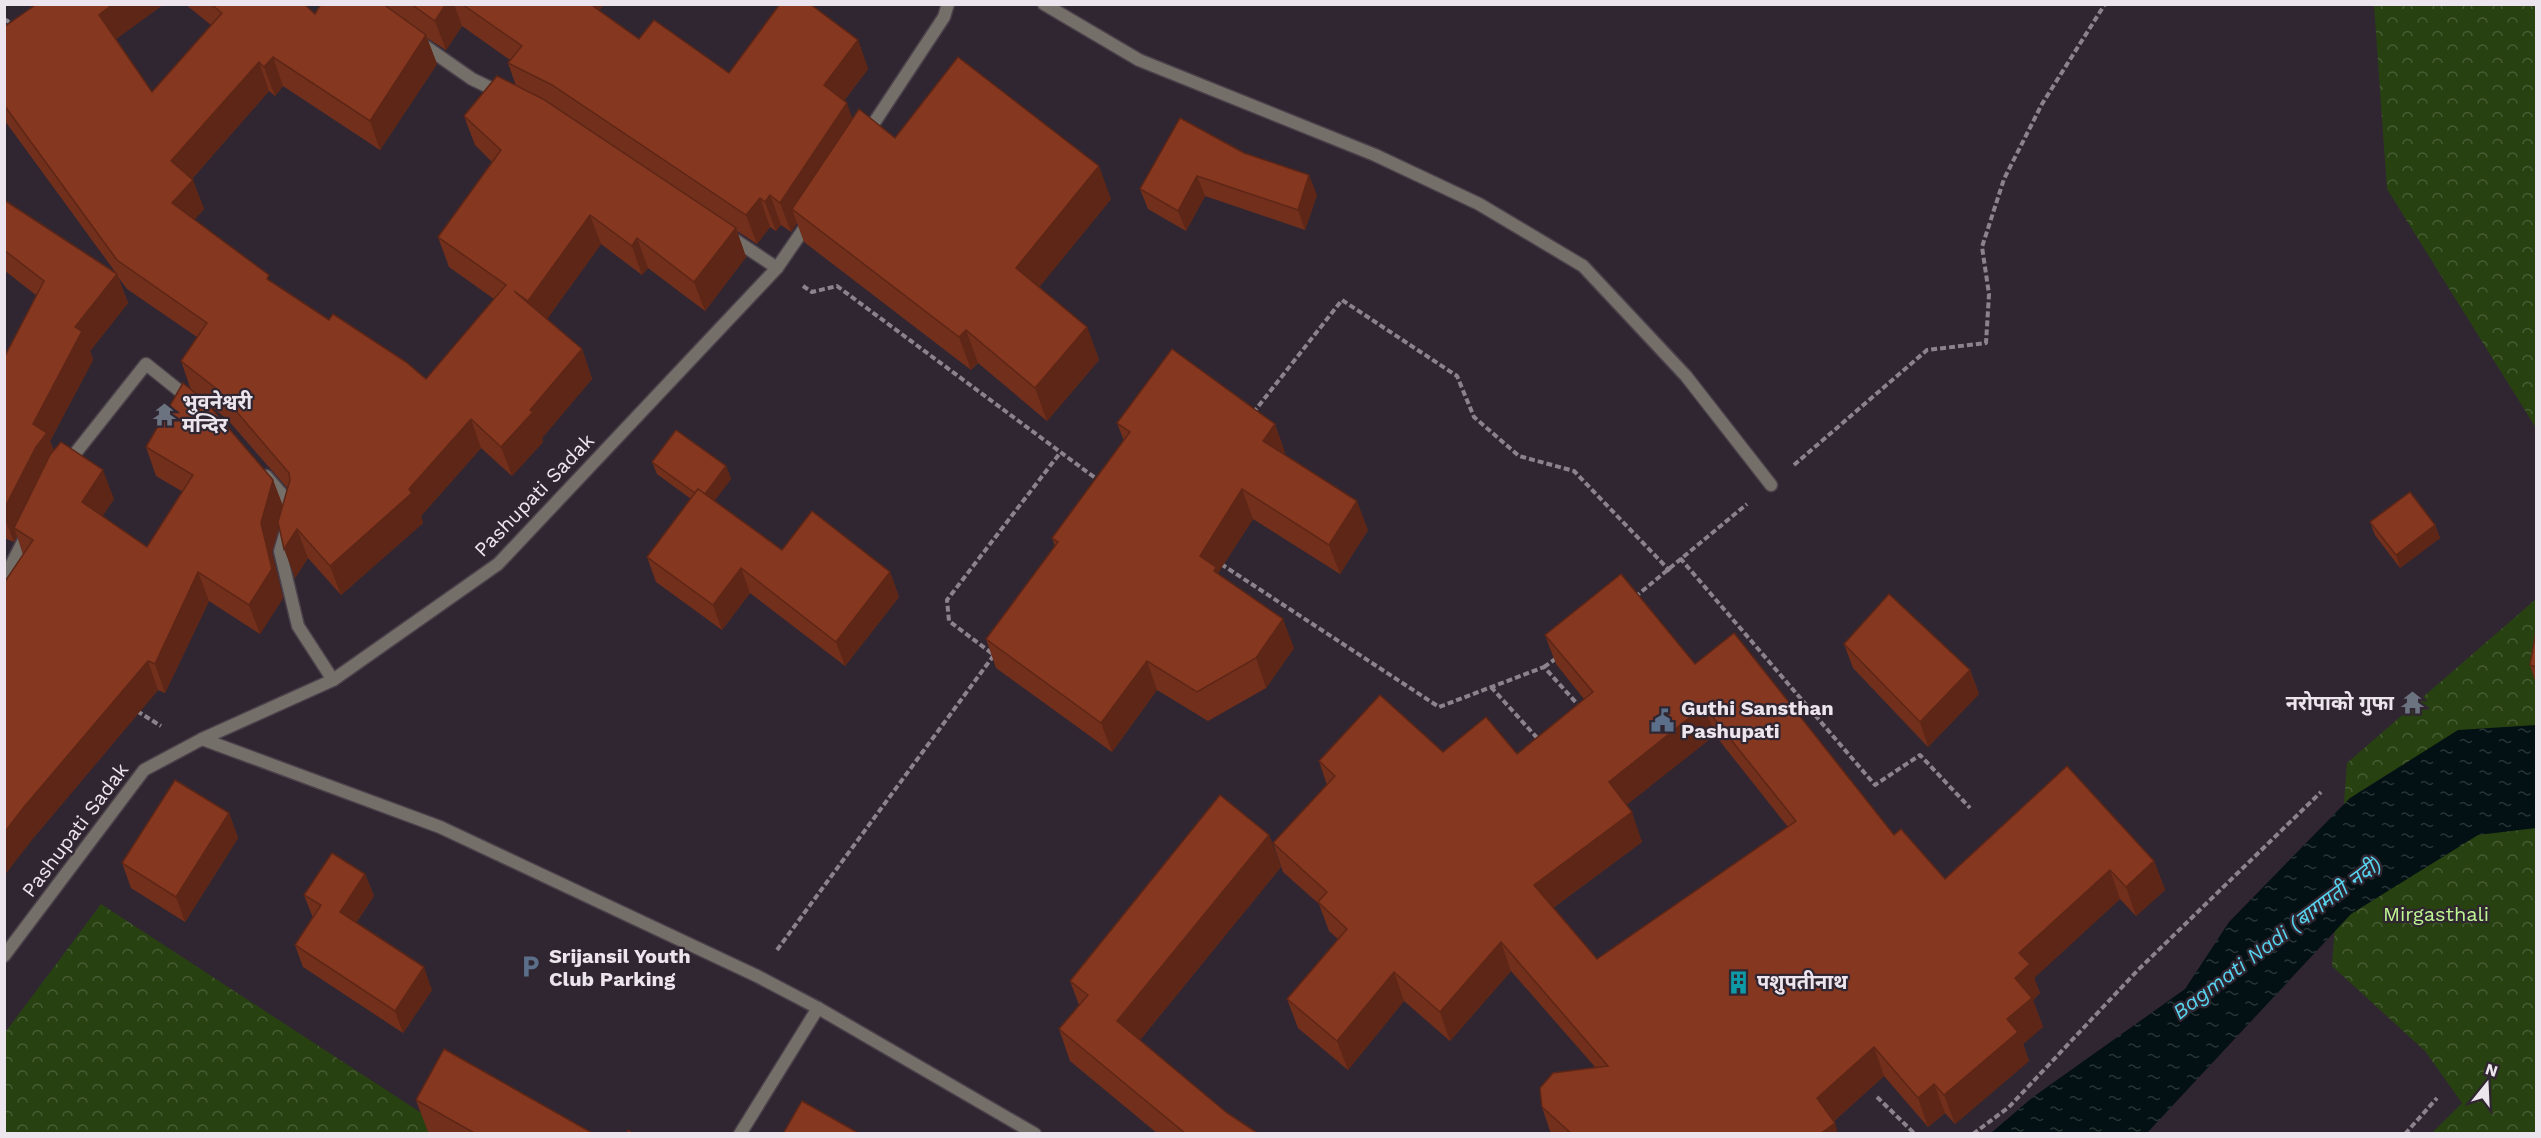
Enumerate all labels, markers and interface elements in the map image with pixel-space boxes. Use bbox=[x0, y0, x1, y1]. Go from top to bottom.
place label: भुवनेश्वरी मन्दिर bbox=[182, 390, 253, 437]
temple icon: भुवनेश्वरी मन्दिर bbox=[151, 401, 177, 427]
street label: Pashupati Sadak bbox=[469, 428, 599, 562]
temple icon: नरोपाको गुफा bbox=[2399, 690, 2425, 716]
place label: नरोपाको गुफा bbox=[2286, 691, 2395, 716]
place label: Guthi Sansthan Pashupati bbox=[1681, 696, 1834, 743]
public building icon: Guthi Sansthan Pashupati bbox=[1650, 707, 1676, 733]
street label: Pashupati Sadak bbox=[17, 758, 133, 902]
water label: Bagmati Nadi (बागमती नदी) bbox=[2167, 851, 2386, 1024]
park label: Mirgasthali bbox=[2383, 902, 2489, 926]
place label: Srijansil Youth Club Parking bbox=[549, 944, 691, 991]
parking icon: Srijansil Youth Club Parking bbox=[518, 954, 544, 980]
building icon: पशुपतीनाथ bbox=[1726, 969, 1752, 995]
place label: पशुपतीनाथ bbox=[1757, 970, 1848, 995]
north arrow bbox=[2457, 1054, 2517, 1114]
text: N bbox=[2483, 1059, 2500, 1081]

